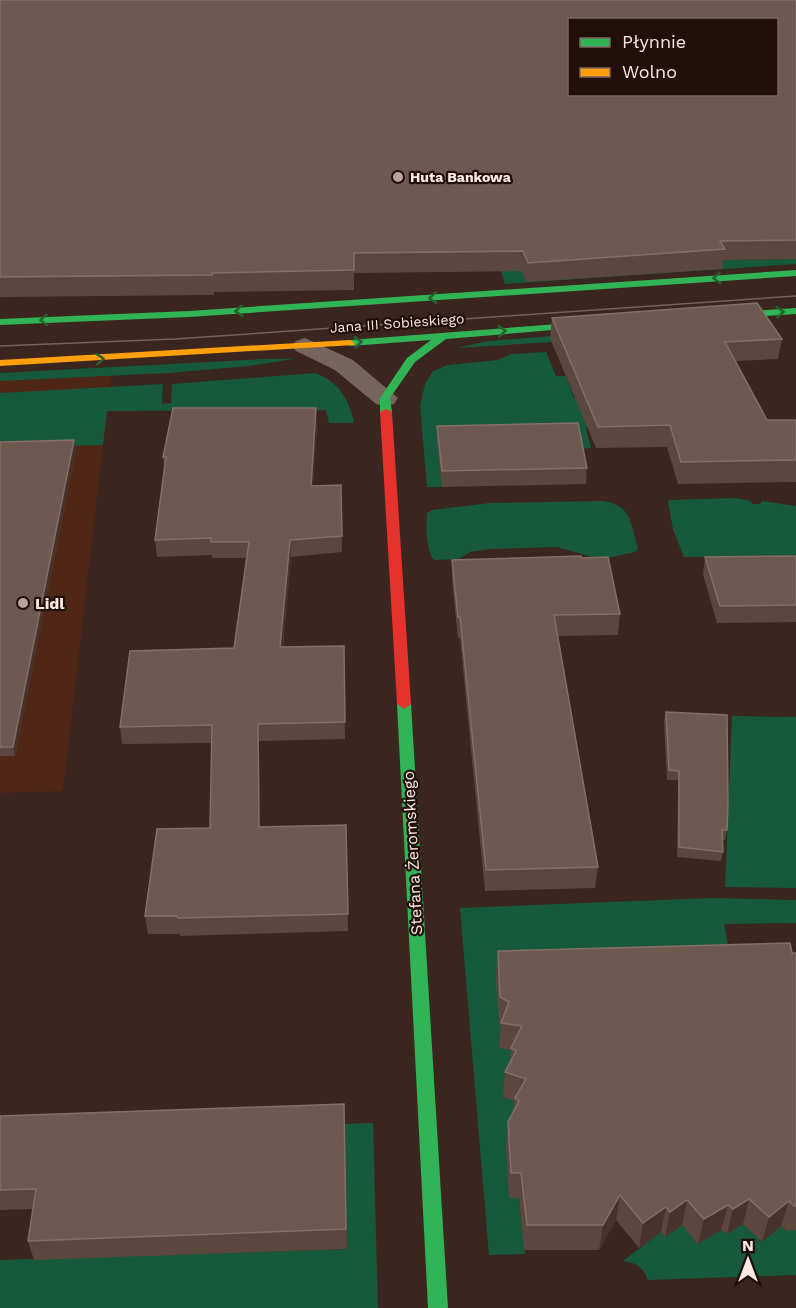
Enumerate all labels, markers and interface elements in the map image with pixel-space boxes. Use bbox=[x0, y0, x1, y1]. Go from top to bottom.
legend bbox=[568, 18, 778, 96]
text: Płynnie bbox=[622, 31, 686, 52]
text: Wolno bbox=[622, 61, 677, 82]
place label: Huta Bankowa bbox=[410, 169, 512, 185]
marker: Huta Bankowa bbox=[391, 170, 405, 184]
one-way arrow bbox=[712, 271, 721, 284]
one-way arrow bbox=[429, 291, 438, 304]
one-way arrow bbox=[234, 304, 243, 317]
one-way arrow bbox=[775, 306, 784, 319]
street label: Jana III Sobieskiego bbox=[329, 310, 465, 336]
one-way arrow bbox=[39, 314, 48, 327]
one-way arrow bbox=[497, 325, 506, 338]
one-way arrow bbox=[353, 336, 362, 349]
one-way arrow bbox=[96, 352, 105, 365]
place label: Lidl bbox=[35, 594, 65, 613]
marker: Lidl bbox=[16, 596, 30, 610]
street label: Stefana Żeromskiego bbox=[399, 770, 426, 935]
north arrow bbox=[718, 1230, 778, 1290]
text: N bbox=[742, 1236, 754, 1255]

